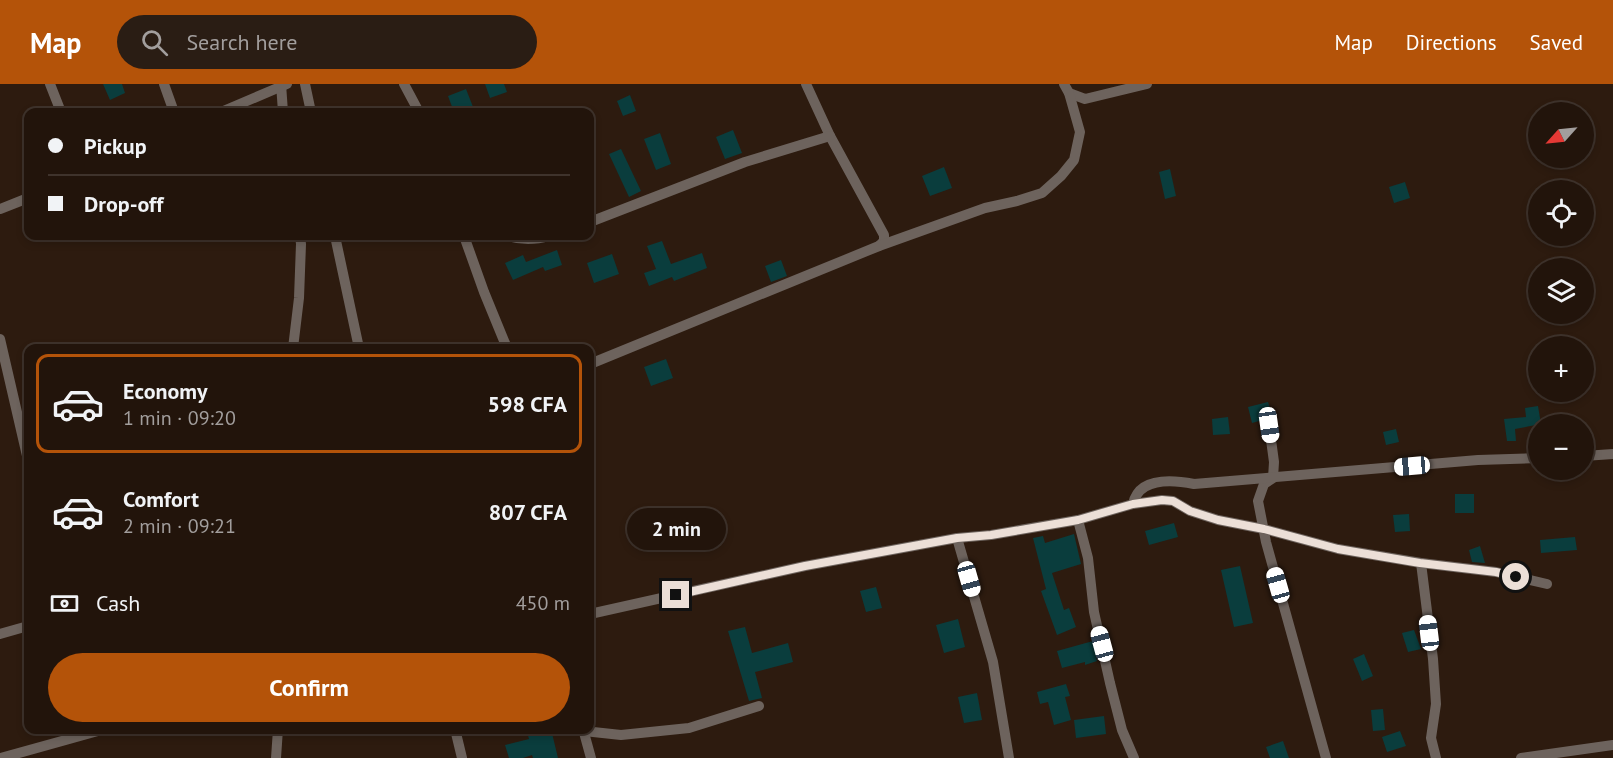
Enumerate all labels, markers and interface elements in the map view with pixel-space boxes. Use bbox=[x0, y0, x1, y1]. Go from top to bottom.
search box bbox=[117, 15, 537, 69]
text: Map bbox=[30, 24, 81, 61]
icon: search bbox=[138, 26, 171, 59]
text: Search here bbox=[186, 28, 297, 56]
text: Map bbox=[1334, 29, 1373, 56]
text: Directions bbox=[1406, 29, 1497, 56]
text: Saved bbox=[1530, 29, 1583, 56]
north arrow bbox=[1528, 102, 1594, 168]
map controls bbox=[1528, 102, 1594, 480]
text: Pickup bbox=[84, 132, 147, 160]
button: locate bbox=[1528, 180, 1594, 246]
text: Drop-off bbox=[84, 190, 163, 218]
button: layers bbox=[1528, 258, 1594, 324]
button: + bbox=[1528, 336, 1594, 402]
icon: car bbox=[51, 377, 105, 431]
text: Economy bbox=[123, 377, 207, 405]
text: 598 CFA bbox=[488, 390, 567, 418]
text: 1 min · 09:20 bbox=[123, 405, 236, 431]
car bbox=[1258, 406, 1280, 444]
button: − bbox=[1528, 414, 1594, 480]
car bbox=[1393, 455, 1431, 477]
icon: car bbox=[51, 485, 105, 539]
text: Comfort bbox=[123, 485, 199, 513]
text: 807 CFA bbox=[489, 498, 567, 526]
callout: 2 min bbox=[626, 508, 726, 550]
text: 2 min · 09:21 bbox=[123, 513, 236, 539]
text: 2 min bbox=[652, 516, 701, 542]
car bbox=[955, 559, 983, 599]
route start bbox=[1502, 563, 1529, 590]
car bbox=[1264, 565, 1292, 605]
route end bbox=[662, 581, 689, 608]
icon: cash bbox=[48, 587, 81, 620]
text: Cash bbox=[96, 589, 140, 617]
text: 450 m bbox=[516, 590, 570, 616]
car bbox=[1418, 614, 1440, 652]
car bbox=[1089, 624, 1115, 664]
button: Confirm bbox=[48, 653, 570, 722]

